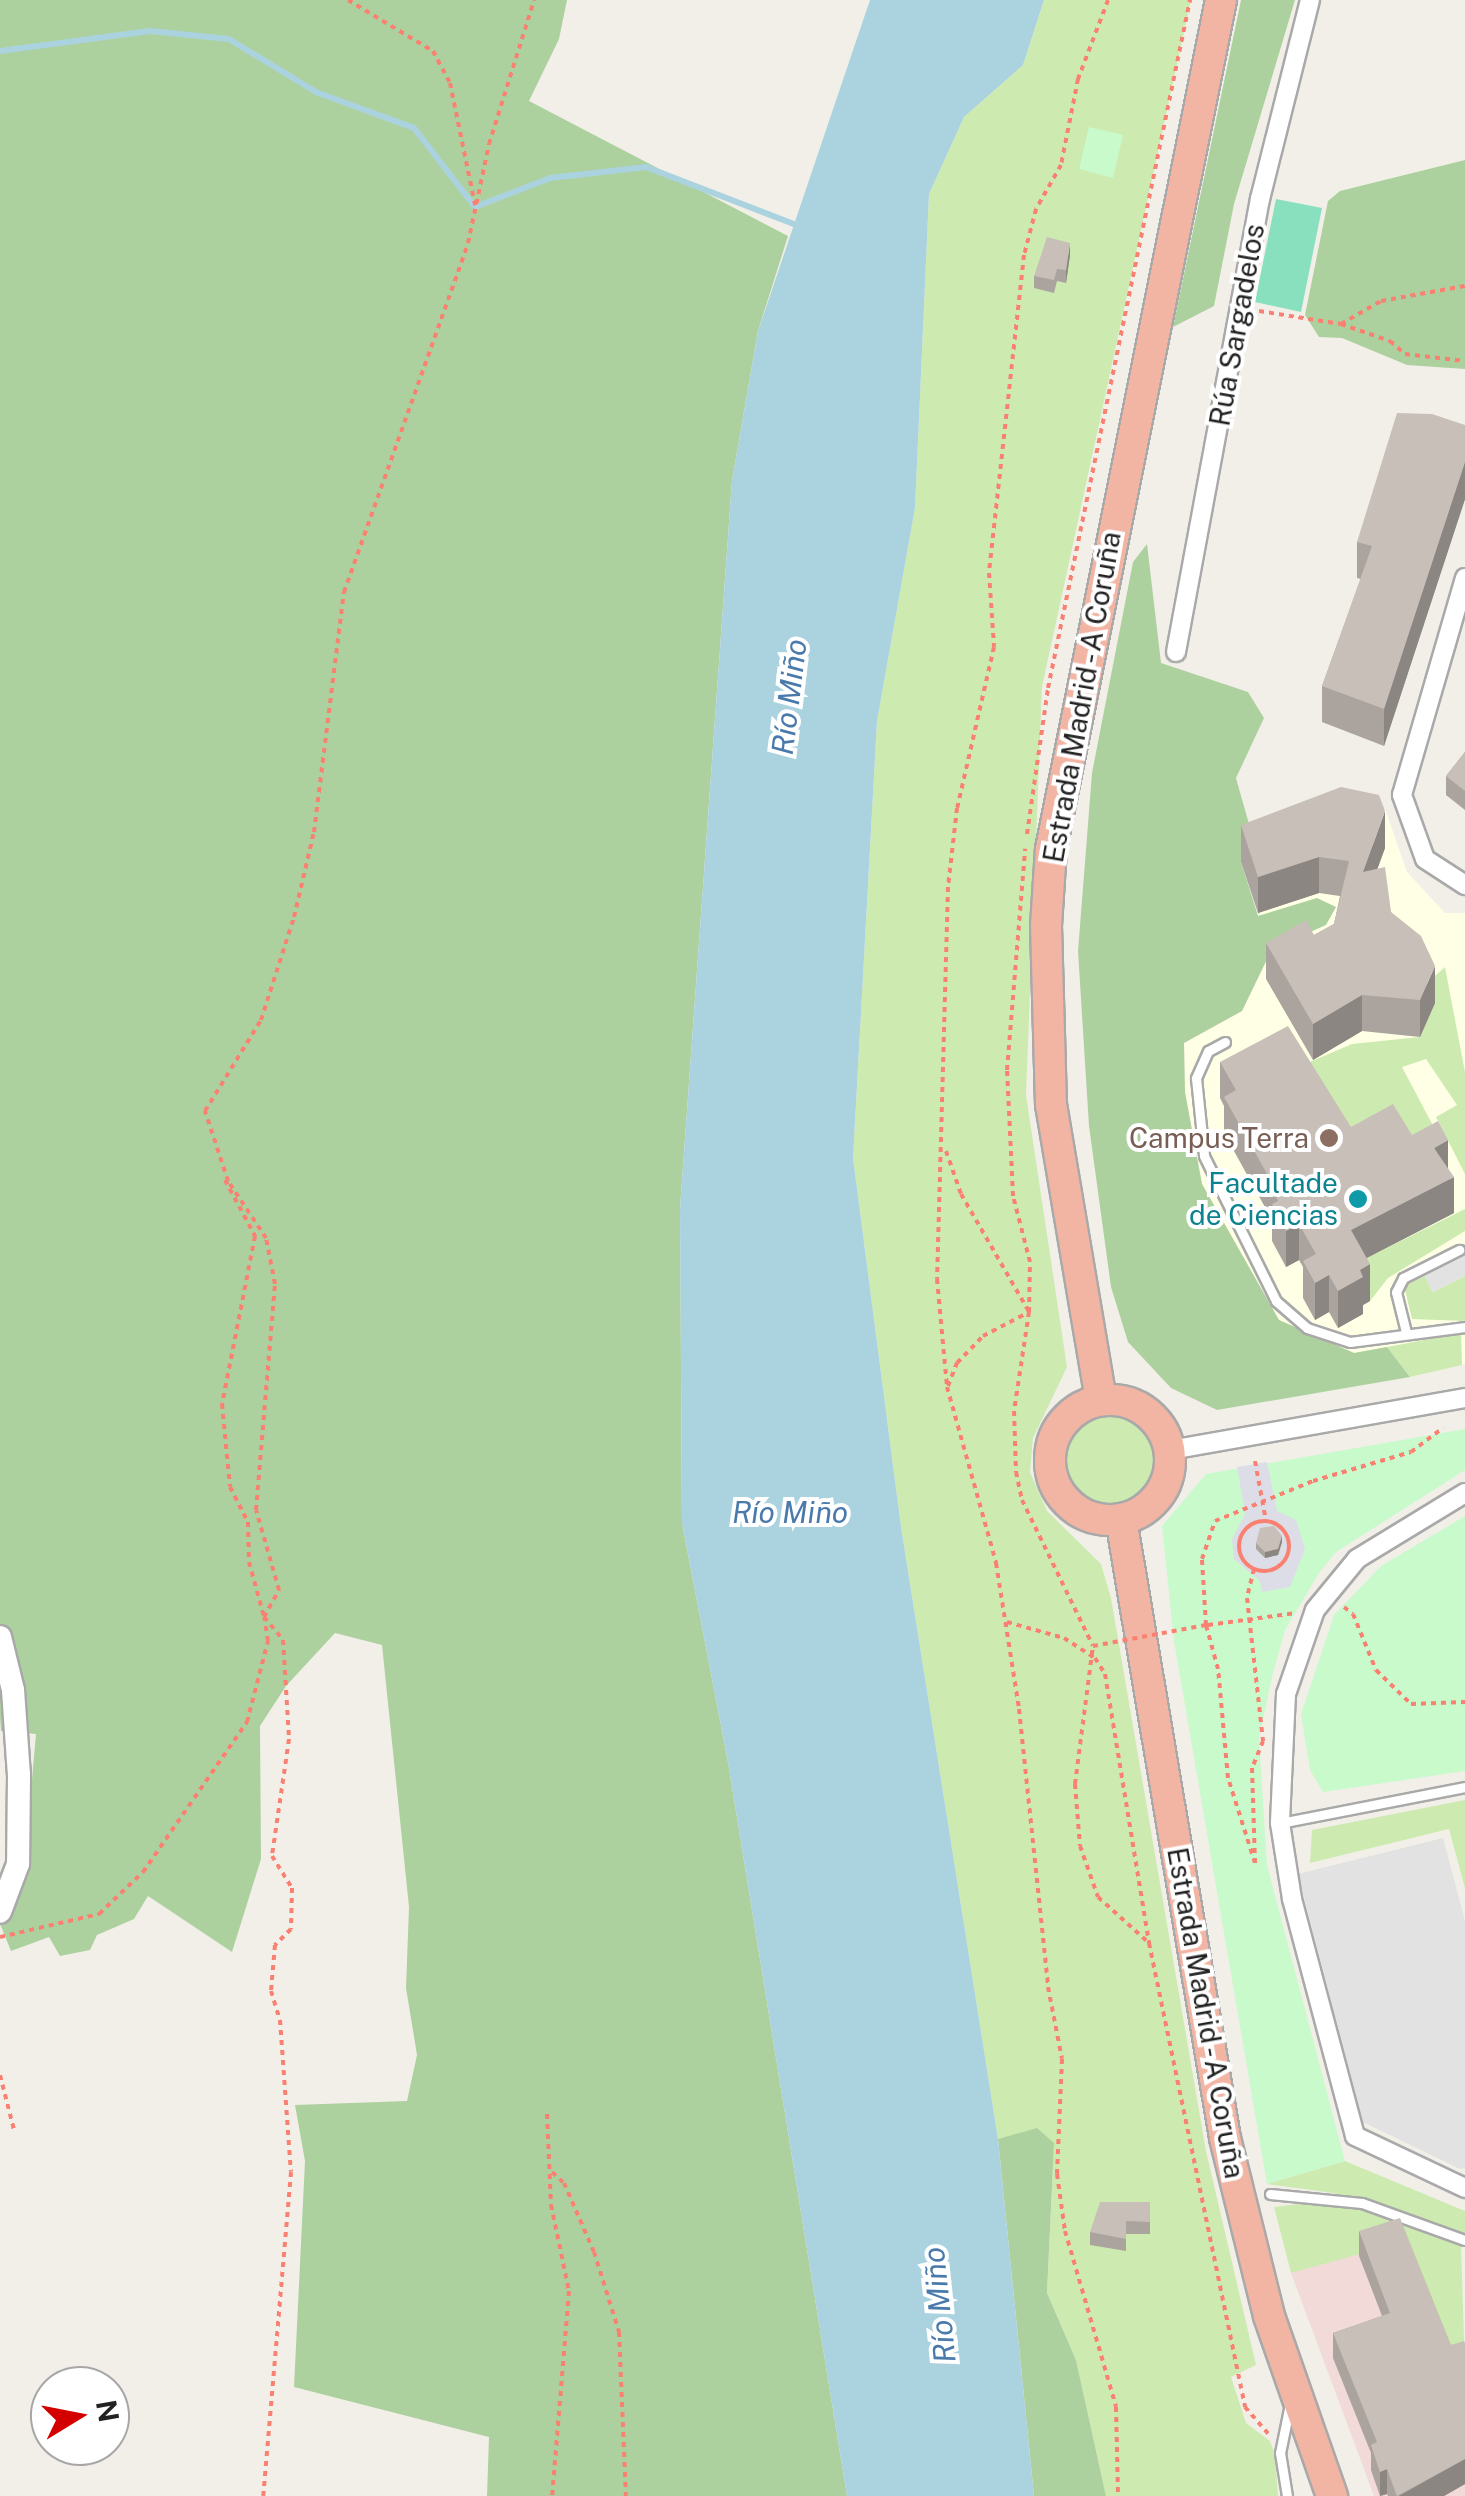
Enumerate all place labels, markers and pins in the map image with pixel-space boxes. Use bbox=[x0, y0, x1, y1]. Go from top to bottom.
place label: Campus Terra bbox=[1129, 1121, 1309, 1155]
marker: Campus Terra bbox=[1318, 1127, 1340, 1149]
place label: Facultade de Ciencias bbox=[1189, 1166, 1338, 1232]
marker: Facultade de Ciencias bbox=[1347, 1188, 1369, 1210]

